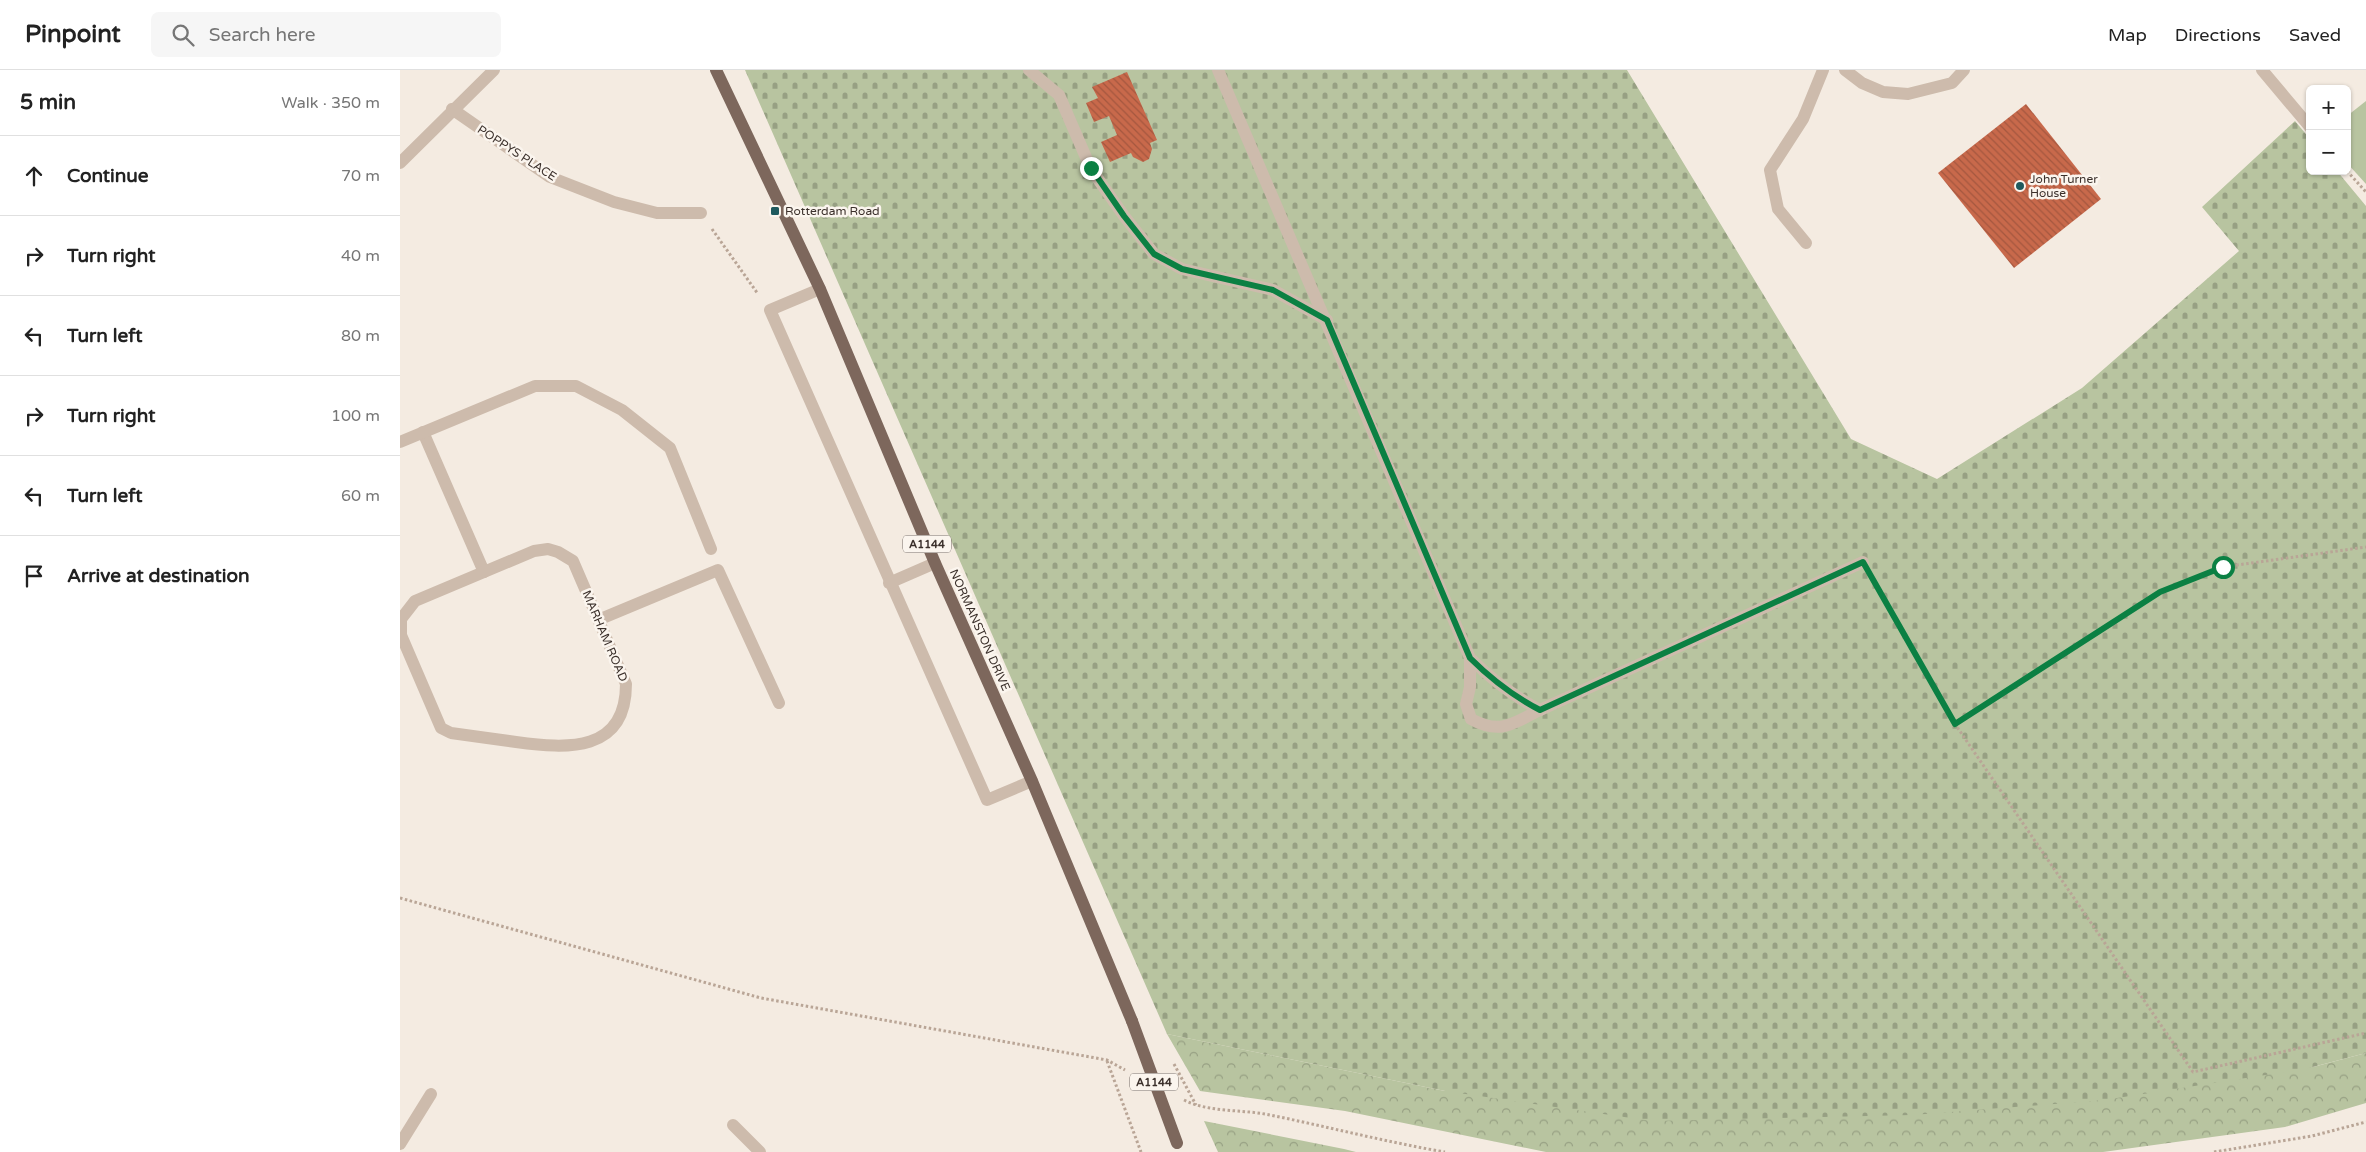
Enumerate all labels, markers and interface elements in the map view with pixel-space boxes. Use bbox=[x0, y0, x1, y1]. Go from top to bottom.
search box bbox=[151, 12, 501, 57]
text: Pinpoint bbox=[25, 20, 121, 49]
icon: search bbox=[169, 21, 197, 49]
text: Search here bbox=[209, 24, 316, 46]
text: Map bbox=[2108, 24, 2147, 46]
text: Directions bbox=[2175, 24, 2261, 46]
text: Saved bbox=[2289, 24, 2341, 46]
map controls bbox=[2306, 85, 2351, 175]
button: + bbox=[2306, 85, 2351, 130]
text: 5 min bbox=[20, 90, 76, 115]
text: Walk · 350 m bbox=[281, 93, 380, 113]
street label: POPPYS PLACE bbox=[475, 122, 559, 184]
button: − bbox=[2306, 130, 2351, 175]
route end bbox=[1080, 157, 1103, 180]
icon: ahead bbox=[20, 162, 48, 190]
text: Continue bbox=[67, 165, 149, 187]
text: 70 m bbox=[341, 166, 380, 186]
place label: John Turner House bbox=[2030, 172, 2098, 200]
marker: John Turner House bbox=[2014, 180, 2026, 192]
place label: Rotterdam Road bbox=[785, 204, 880, 218]
marker: Rotterdam Road bbox=[769, 205, 781, 217]
icon: right bbox=[20, 242, 48, 270]
text: Turn right bbox=[67, 245, 155, 267]
text: 40 m bbox=[341, 246, 380, 266]
icon: left bbox=[20, 322, 48, 350]
text: Turn left bbox=[67, 325, 143, 347]
text: 80 m bbox=[341, 326, 380, 346]
icon: right bbox=[20, 402, 48, 430]
text: Turn right bbox=[67, 405, 155, 427]
text: 100 m bbox=[331, 406, 380, 426]
icon: left bbox=[20, 482, 48, 510]
text: Turn left bbox=[67, 485, 143, 507]
text: 60 m bbox=[341, 486, 380, 506]
road number: A1144 bbox=[903, 536, 951, 552]
route start bbox=[2212, 556, 2235, 579]
icon: arrive bbox=[20, 562, 48, 590]
text: Arrive at destination bbox=[67, 565, 250, 587]
street label: NORMANSTON DRIVE bbox=[947, 567, 1013, 693]
street label: MARHAM ROAD bbox=[579, 588, 631, 684]
road number: A1144 bbox=[1130, 1074, 1178, 1090]

